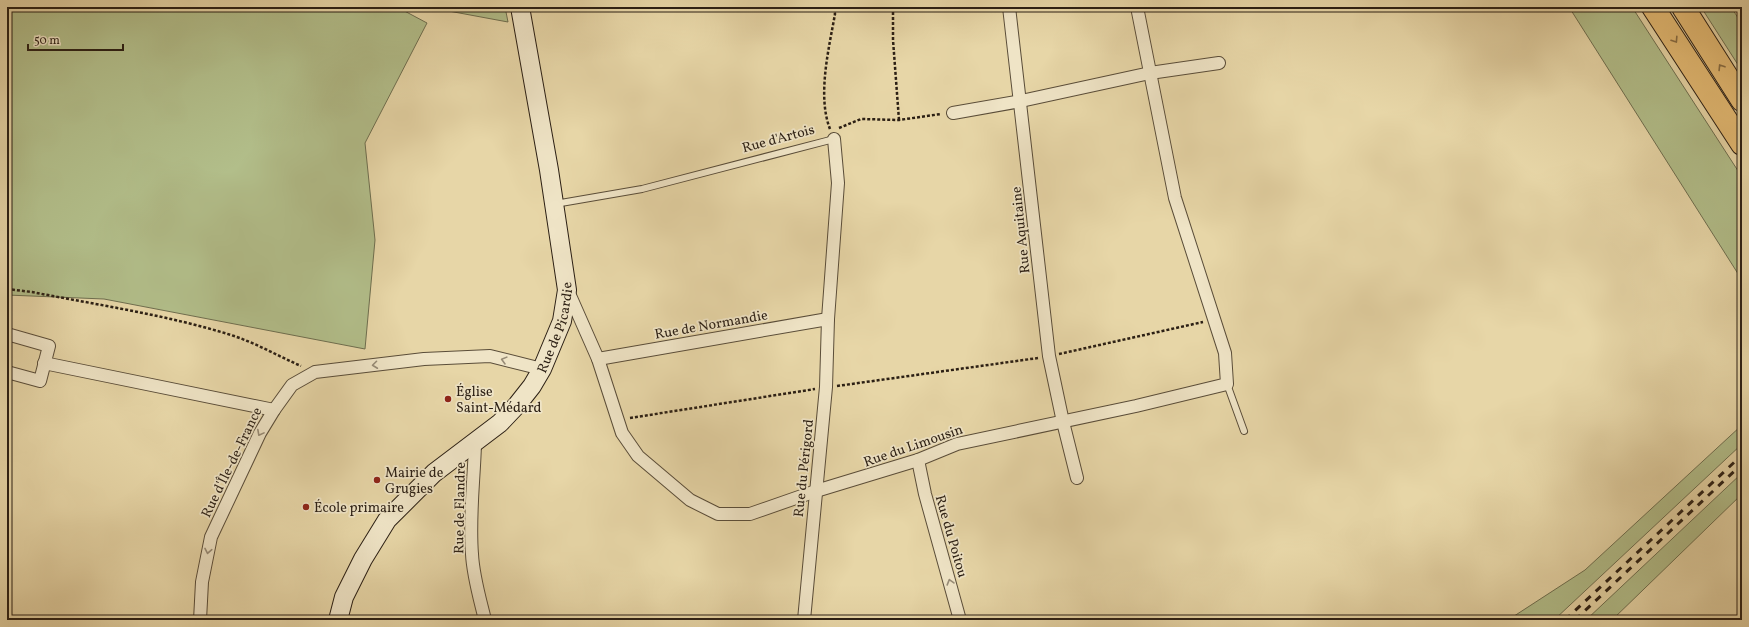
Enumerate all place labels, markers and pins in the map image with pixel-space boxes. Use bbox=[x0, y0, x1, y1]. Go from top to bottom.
place label: Église Saint-Médard bbox=[456, 383, 542, 418]
marker: Église Saint-Médard bbox=[443, 394, 453, 404]
place label: Mairie de Grugies bbox=[385, 464, 444, 499]
marker: Mairie de Grugies bbox=[372, 475, 382, 485]
place label: École primaire bbox=[314, 499, 404, 518]
marker: École primaire bbox=[301, 502, 311, 512]

